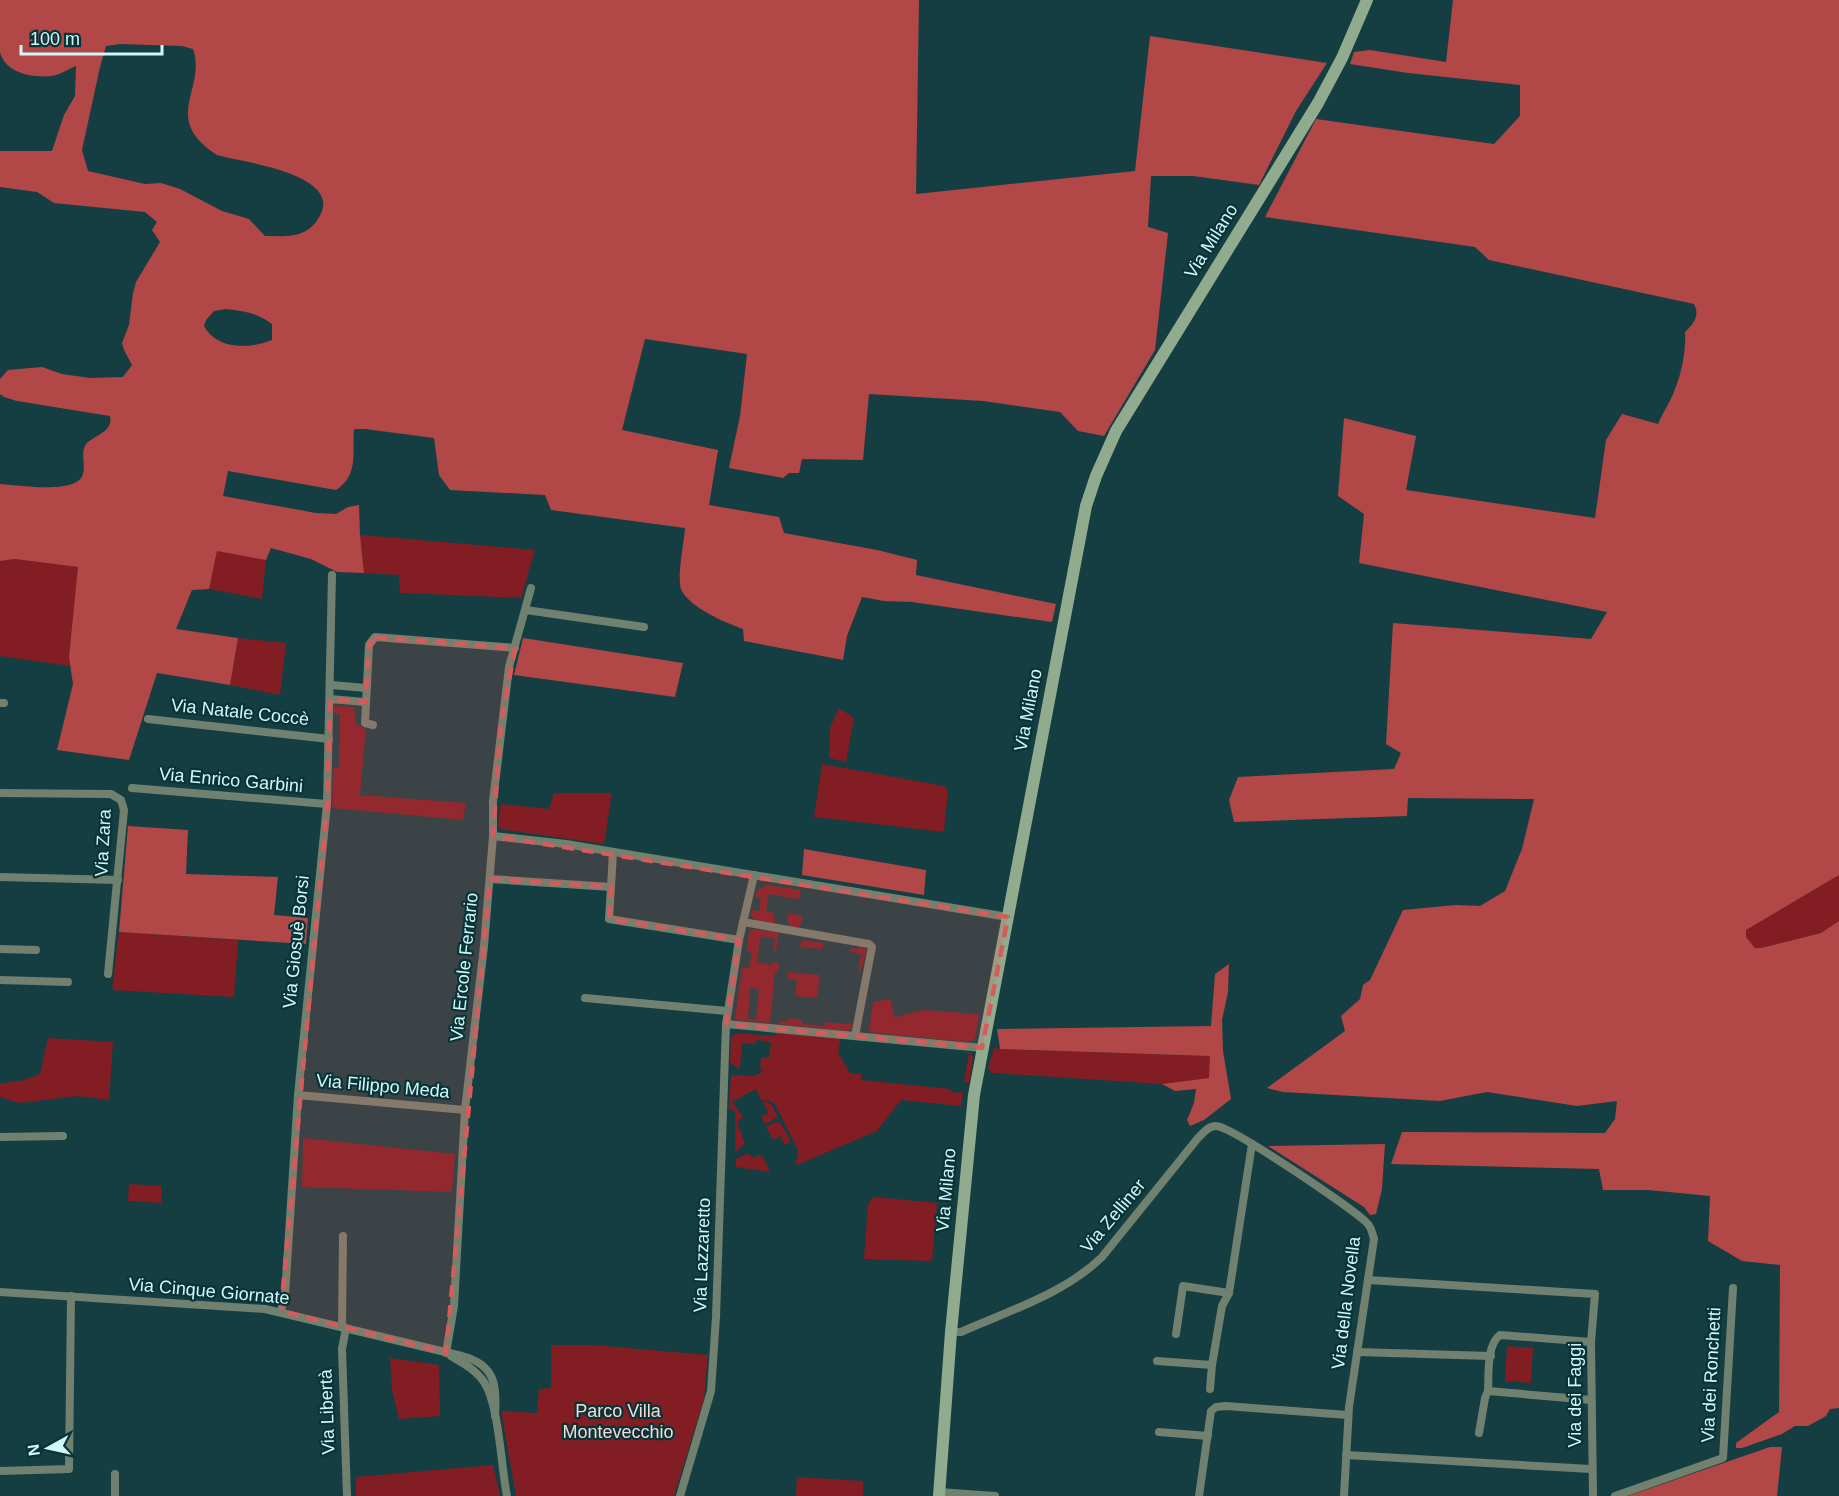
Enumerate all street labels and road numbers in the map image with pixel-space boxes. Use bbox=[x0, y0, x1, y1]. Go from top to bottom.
street label: Via Milano bbox=[1180, 200, 1242, 282]
street label: Via Milano bbox=[1010, 667, 1046, 753]
street label: Via Natale Coccè bbox=[170, 695, 310, 729]
street label: Via Enrico Garbini bbox=[158, 764, 304, 796]
street label: Via Zara bbox=[91, 808, 115, 877]
street label: Via Giosuè Borsi bbox=[279, 874, 313, 1010]
street label: Via Ercole Ferrario bbox=[446, 891, 482, 1043]
street label: Via Filippo Meda bbox=[316, 1070, 451, 1102]
street label: Via Milano bbox=[932, 1147, 960, 1233]
street label: Via Zelliner bbox=[1077, 1175, 1149, 1257]
street label: Via Lazzaretto bbox=[690, 1197, 714, 1313]
street label: Via della Novella bbox=[1328, 1234, 1364, 1371]
street label: Via Cinque Giornate bbox=[128, 1274, 290, 1308]
street label: Via dei Ronchetti bbox=[1697, 1307, 1725, 1443]
street label: Via dei Faggi bbox=[1565, 1343, 1585, 1447]
street label: Via Libertà bbox=[315, 1368, 338, 1455]

